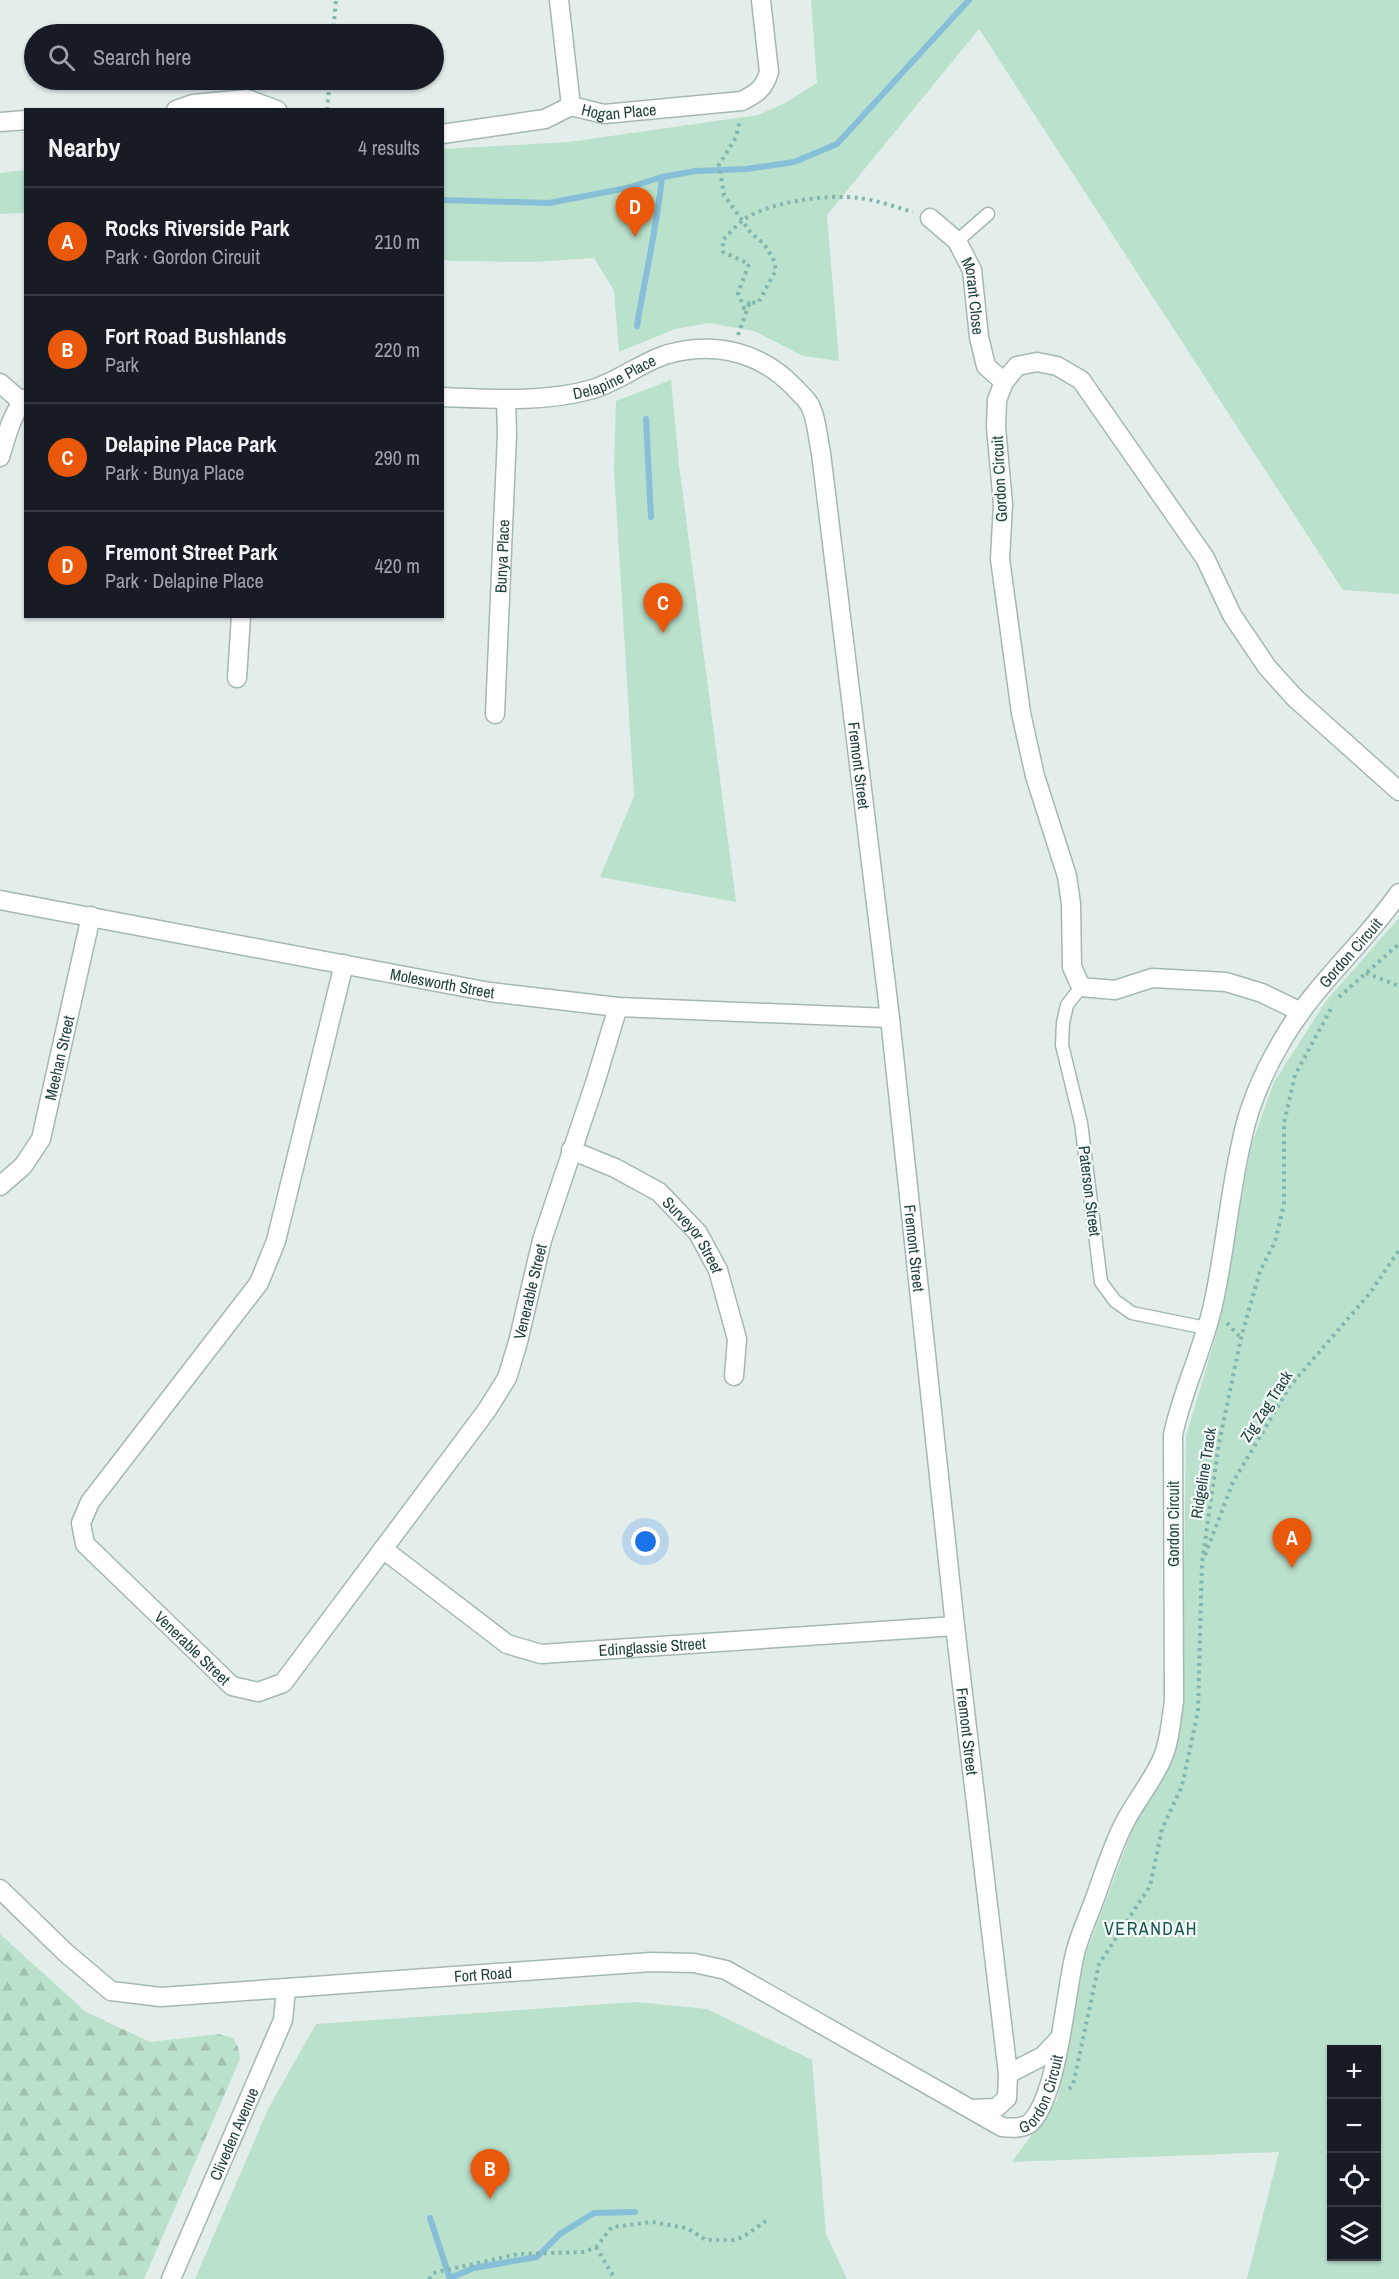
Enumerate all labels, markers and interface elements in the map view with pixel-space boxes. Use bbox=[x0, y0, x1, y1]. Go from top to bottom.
search box bbox=[24, 24, 444, 90]
icon: search bbox=[45, 41, 78, 74]
text: Search here bbox=[93, 42, 191, 72]
street label: Hogan Place bbox=[579, 98, 657, 125]
text: Nearby bbox=[48, 130, 120, 165]
text: 4 results bbox=[358, 134, 420, 161]
pin: D bbox=[616, 188, 654, 237]
text: Rocks Riverside Park bbox=[105, 213, 290, 243]
text: A bbox=[62, 228, 73, 255]
text: 210 m bbox=[374, 228, 420, 255]
text: Park · Gordon Circuit bbox=[105, 243, 260, 270]
street label: Morant Close bbox=[956, 253, 990, 336]
text: Fort Road Bushlands bbox=[105, 321, 287, 351]
text: B bbox=[62, 336, 73, 363]
text: 220 m bbox=[374, 336, 420, 363]
street label: Delapine Place bbox=[571, 349, 659, 405]
text: Park bbox=[105, 351, 139, 378]
text: Delapine Place Park bbox=[105, 429, 277, 459]
street label: Gordon Circuit bbox=[986, 435, 1012, 523]
text: C bbox=[62, 444, 73, 471]
text: 290 m bbox=[374, 444, 420, 471]
text: Park · Bunya Place bbox=[105, 459, 244, 486]
street label: Bunya Place bbox=[489, 519, 514, 593]
text: Fremont Street Park bbox=[105, 537, 277, 567]
text: D bbox=[62, 552, 73, 579]
text: 420 m bbox=[374, 552, 420, 579]
text: Park · Delapine Place bbox=[105, 567, 264, 594]
pin: C bbox=[644, 584, 682, 633]
street label: Fremont Street bbox=[843, 721, 875, 811]
street label: Gordon Circuit bbox=[1314, 913, 1387, 992]
street label: Molesworth Street bbox=[388, 962, 496, 1003]
street label: Meehan Street bbox=[39, 1013, 79, 1102]
street label: Paterson Street bbox=[1074, 1144, 1107, 1238]
street label: Surveyor Street bbox=[658, 1191, 729, 1275]
street label: Fremont Street bbox=[899, 1204, 930, 1293]
street label: Venerable Street bbox=[508, 1241, 552, 1342]
street label: Zig Zag Track bbox=[1235, 1366, 1298, 1446]
street label: Ridgeline Track bbox=[1185, 1425, 1221, 1520]
street label: Gordon Circuit bbox=[1162, 1481, 1184, 1567]
pin: A bbox=[1272, 1518, 1312, 1568]
your location bbox=[631, 1527, 660, 1556]
street label: Venerable Street bbox=[150, 1606, 236, 1690]
street label: Edinglassie Street bbox=[598, 1632, 707, 1661]
street label: Fremont Street bbox=[951, 1687, 984, 1776]
district label: VERANDAH bbox=[1104, 1916, 1198, 1941]
street label: Fort Road bbox=[453, 1961, 513, 1987]
map controls bbox=[1327, 2045, 1381, 2261]
button: + bbox=[1327, 2045, 1381, 2099]
street label: Gordon Circuit bbox=[1016, 2052, 1068, 2138]
street label: Cliveden Avenue bbox=[204, 2084, 263, 2184]
button: − bbox=[1327, 2099, 1381, 2153]
pin: B bbox=[470, 2150, 510, 2199]
button: locate bbox=[1327, 2153, 1381, 2207]
button: layers bbox=[1327, 2207, 1381, 2261]

